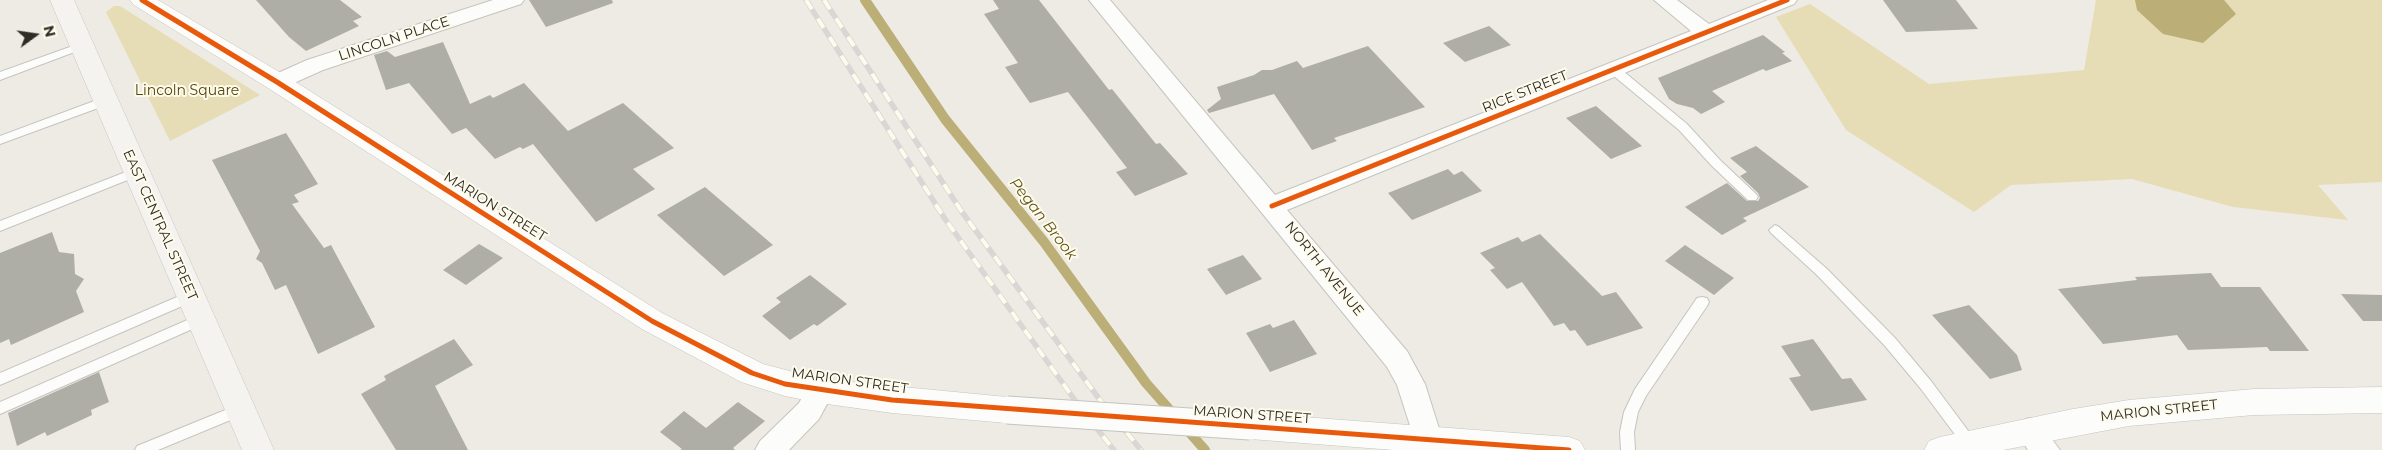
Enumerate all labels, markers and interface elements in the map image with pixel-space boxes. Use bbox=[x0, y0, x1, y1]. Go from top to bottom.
north arrow bbox=[10, 10, 60, 60]
street label: LINCOLN PLACE bbox=[336, 13, 452, 65]
text: N bbox=[39, 24, 60, 39]
street label: RICE STREET bbox=[1480, 67, 1570, 117]
park label: Lincoln Square bbox=[135, 83, 239, 99]
street label: EAST CENTRAL STREET bbox=[119, 147, 201, 303]
street label: MARION STREET bbox=[441, 169, 549, 245]
water label: Pegan Brook bbox=[1005, 174, 1081, 264]
street label: NORTH AVENUE bbox=[1281, 218, 1367, 320]
street label: MARION STREET bbox=[790, 364, 910, 398]
street label: MARION STREET bbox=[2099, 396, 2219, 426]
street label: MARION STREET bbox=[1193, 403, 1311, 427]

